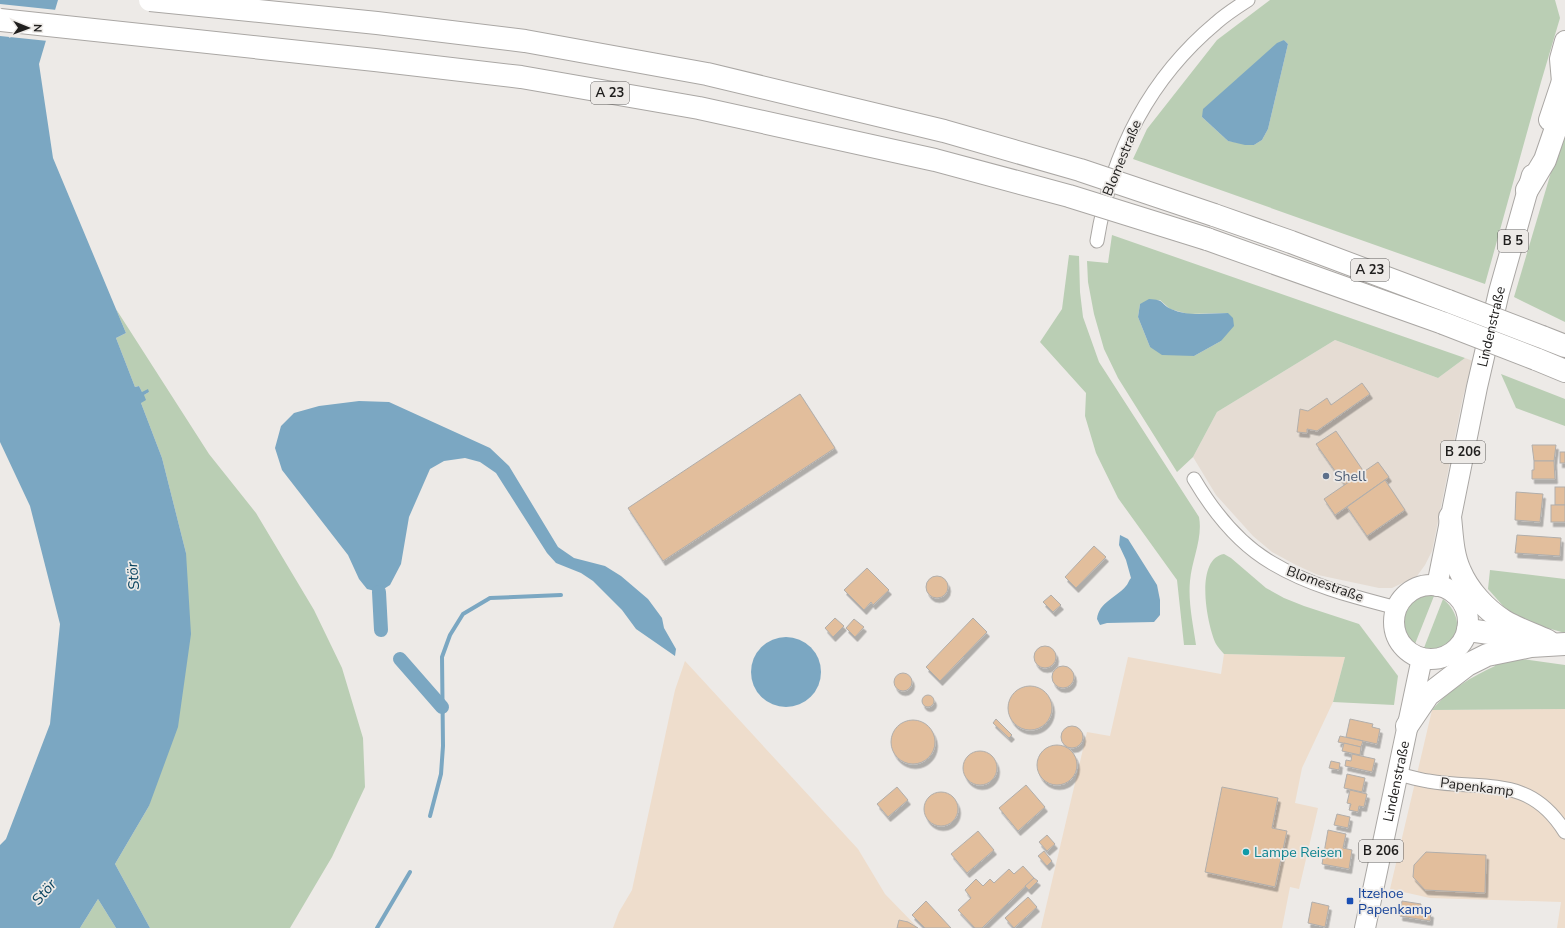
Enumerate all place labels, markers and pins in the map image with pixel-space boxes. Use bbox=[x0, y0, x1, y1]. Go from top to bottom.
place label: Shell bbox=[1334, 467, 1367, 486]
marker: Shell bbox=[1321, 471, 1331, 481]
place label: Lampe Reisen bbox=[1254, 843, 1342, 862]
marker: Lampe Reisen bbox=[1241, 847, 1251, 857]
place label: Itzehoe Papenkamp bbox=[1358, 884, 1432, 919]
marker: Itzehoe Papenkamp bbox=[1345, 896, 1355, 906]

